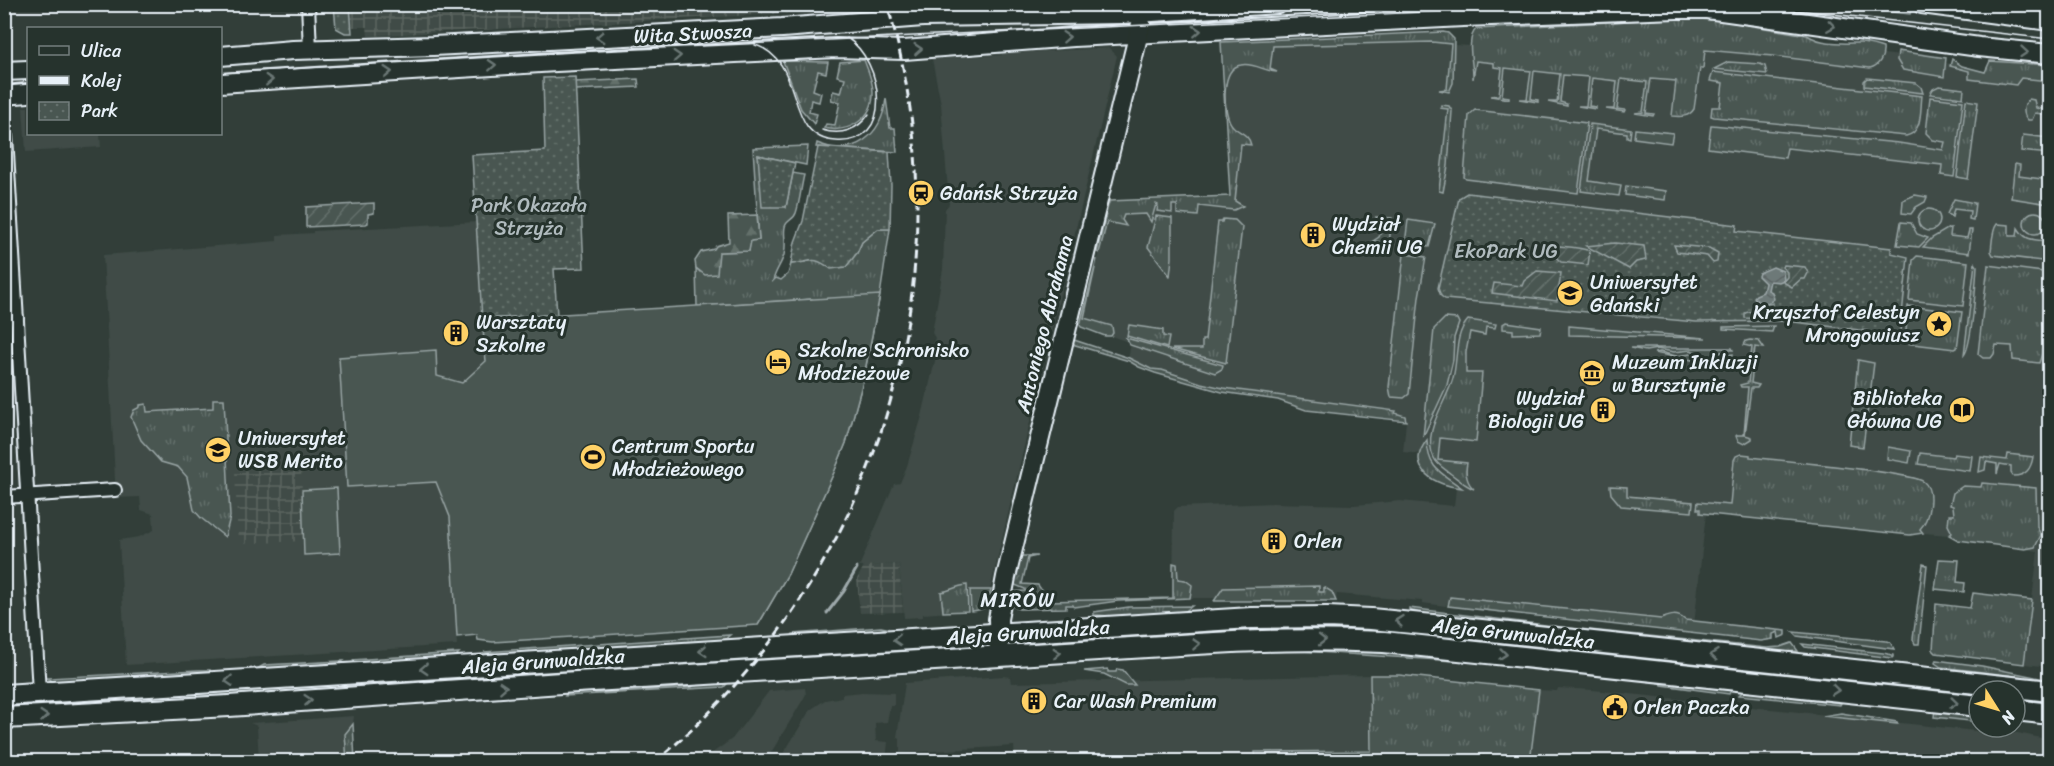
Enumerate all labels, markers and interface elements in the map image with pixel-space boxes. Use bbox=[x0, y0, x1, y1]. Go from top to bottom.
street label: Wita Stwosza bbox=[633, 13, 753, 54]
one-way arrow bbox=[1826, 19, 1836, 31]
one-way arrow bbox=[1192, 24, 1201, 37]
legend bbox=[27, 27, 222, 135]
one-way arrow bbox=[596, 31, 605, 44]
one-way arrow bbox=[1061, 31, 1070, 44]
text: Ulica bbox=[81, 35, 122, 67]
one-way arrow bbox=[913, 43, 922, 56]
one-way arrow bbox=[2020, 45, 2029, 58]
one-way arrow bbox=[673, 49, 682, 62]
one-way arrow bbox=[487, 59, 496, 72]
text: Kolej bbox=[81, 65, 121, 97]
one-way arrow bbox=[384, 66, 393, 79]
one-way arrow bbox=[265, 74, 274, 87]
text: Park bbox=[81, 95, 118, 127]
place label: Gdańsk Strzyża bbox=[940, 176, 1078, 211]
station icon: Gdańsk Strzyża bbox=[906, 178, 936, 208]
park label: Park Okazała Strzyża bbox=[471, 188, 587, 246]
place label: Wydział Chemii UG bbox=[1332, 207, 1423, 265]
building icon: Wydział Chemii UG bbox=[1298, 220, 1328, 250]
street label: Antoniego Abrahama bbox=[1005, 231, 1084, 418]
park label: EkoPark UG bbox=[1454, 234, 1558, 269]
place label: Uniwersytet Gdański bbox=[1590, 265, 1698, 323]
school or university icon: Uniwersytet Gdański bbox=[1555, 278, 1585, 308]
place label: Krzysztof Celestyn Mrongowiusz bbox=[1753, 295, 1920, 353]
place label: Warsztaty Szkolne bbox=[476, 305, 567, 363]
place icon: Krzysztof Celestyn Mrongowiusz bbox=[1924, 309, 1954, 339]
building icon: Warsztaty Szkolne bbox=[441, 318, 471, 348]
place label: Szkolne Schronisko Młodzieżowe bbox=[798, 333, 969, 391]
place label: Muzeum Inkluzji w Bursztynie bbox=[1612, 345, 1759, 403]
hotel icon: Szkolne Schronisko Młodzieżowe bbox=[763, 347, 793, 377]
museum icon: Muzeum Inkluzji w Bursztynie bbox=[1577, 358, 1607, 388]
place label: Wydział Biologii UG bbox=[1488, 381, 1585, 439]
place label: Biblioteka Główna UG bbox=[1847, 381, 1943, 439]
building icon: Wydział Biologii UG bbox=[1588, 395, 1618, 425]
library icon: Biblioteka Główna UG bbox=[1947, 395, 1977, 425]
place label: Uniwersytet WSB Merito bbox=[238, 421, 346, 479]
place label: Centrum Sportu Młodzieżowego bbox=[612, 429, 755, 487]
school or university icon: Uniwersytet WSB Merito bbox=[203, 435, 233, 465]
sports icon: Centrum Sportu Młodzieżowego bbox=[578, 442, 608, 472]
place label: Orlen bbox=[1294, 524, 1342, 559]
building icon: Orlen bbox=[1259, 526, 1289, 556]
district label: MIRÓW bbox=[980, 581, 1056, 619]
street label: Aleja Grunwaldzka bbox=[1429, 607, 1597, 660]
street label: Aleja Grunwaldzka bbox=[944, 609, 1112, 656]
one-way arrow bbox=[1394, 615, 1403, 628]
one-way arrow bbox=[893, 633, 902, 646]
one-way arrow bbox=[1317, 634, 1326, 646]
street label: Aleja Grunwaldzka bbox=[459, 638, 627, 685]
one-way arrow bbox=[1192, 638, 1201, 651]
one-way arrow bbox=[698, 644, 707, 657]
one-way arrow bbox=[1053, 646, 1062, 659]
one-way arrow bbox=[1498, 647, 1507, 660]
one-way arrow bbox=[1709, 649, 1718, 662]
one-way arrow bbox=[420, 662, 429, 675]
one-way arrow bbox=[225, 674, 234, 687]
north arrow bbox=[1967, 679, 2027, 739]
one-way arrow bbox=[498, 680, 507, 693]
one-way arrow bbox=[1831, 683, 1840, 696]
place label: Car Wash Premium bbox=[1054, 684, 1217, 719]
building icon: Car Wash Premium bbox=[1019, 686, 1049, 716]
place label: Orlen Paczka bbox=[1634, 690, 1750, 725]
public building icon: Orlen Paczka bbox=[1600, 692, 1630, 722]
one-way arrow bbox=[303, 694, 313, 707]
one-way arrow bbox=[1950, 696, 1959, 709]
text: N bbox=[1993, 704, 2024, 732]
one-way arrow bbox=[39, 709, 48, 722]

